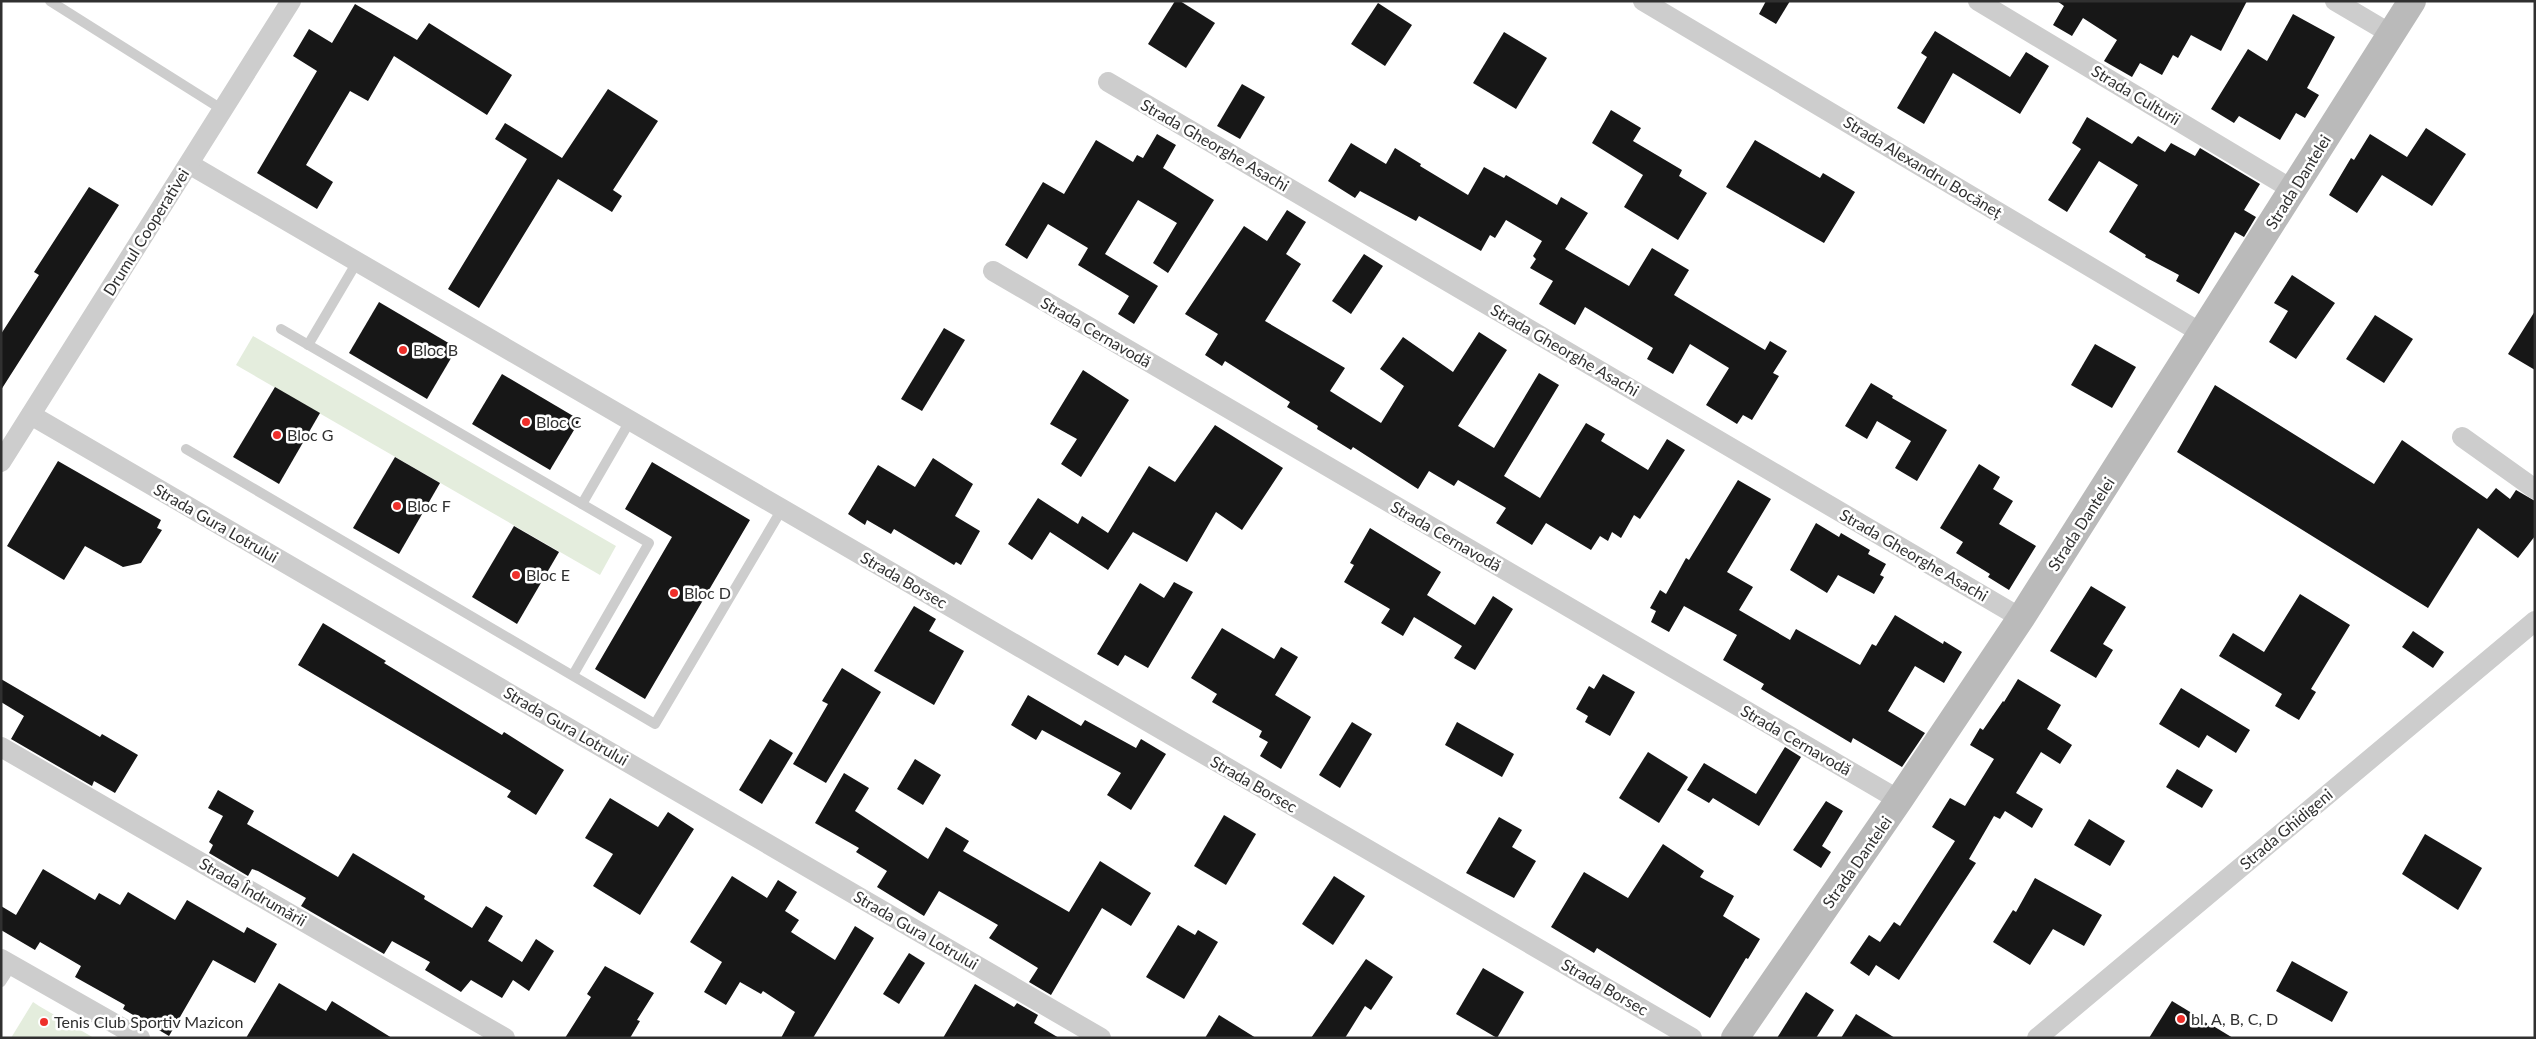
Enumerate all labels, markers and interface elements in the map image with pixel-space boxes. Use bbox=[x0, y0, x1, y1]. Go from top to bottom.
street label: Strada Culturii bbox=[2088, 61, 2184, 129]
street label: Strada Gheorghe Asachi bbox=[1138, 94, 1293, 195]
street label: Strada Alexandru Bocăneț bbox=[1841, 112, 2006, 222]
street label: Strada Dantelei bbox=[2261, 131, 2334, 232]
street label: Drumul Cooperativei bbox=[99, 165, 192, 299]
street label: Strada Cernavodă bbox=[1038, 292, 1155, 371]
street label: Strada Gheorghe Asachi bbox=[1488, 299, 1643, 400]
place label: Bloc B bbox=[413, 340, 458, 359]
marker: Bloc B bbox=[397, 344, 409, 356]
place label: Bloc C bbox=[536, 412, 582, 431]
marker: Bloc C bbox=[520, 416, 532, 428]
place label: Bloc G bbox=[287, 425, 333, 444]
marker: Bloc G bbox=[271, 429, 283, 441]
street label: Strada Dantelei bbox=[2043, 473, 2118, 574]
street label: Strada Gura Lotrului bbox=[151, 479, 282, 566]
place label: Bloc F bbox=[407, 496, 451, 515]
street label: Strada Cernavodă bbox=[1388, 496, 1505, 575]
marker: Bloc F bbox=[391, 500, 403, 512]
street label: Strada Gheorghe Asachi bbox=[1837, 504, 1992, 605]
street label: Strada Borsec bbox=[858, 547, 951, 612]
place label: Bloc E bbox=[526, 565, 570, 584]
marker: Bloc E bbox=[510, 569, 522, 581]
place label: Bloc D bbox=[684, 583, 731, 602]
marker: Bloc D bbox=[668, 587, 680, 599]
street label: Strada Gura Lotrului bbox=[501, 682, 632, 769]
street label: Strada Cernavodă bbox=[1738, 700, 1855, 779]
street label: Strada Borsec bbox=[1208, 751, 1301, 816]
street label: Strada Ghidigeni bbox=[2235, 784, 2336, 873]
street label: Strada Dantelei bbox=[1818, 812, 1895, 911]
street label: Strada Îndrumării bbox=[196, 853, 310, 930]
street label: Strada Gura Lotrului bbox=[851, 886, 982, 973]
street label: Strada Borsec bbox=[1559, 954, 1652, 1019]
place label: bl. A, B, C, D bbox=[2191, 1009, 2278, 1028]
place label: Tenis Club Sportiv Mazicon bbox=[54, 1012, 244, 1031]
marker: bl. A, B, C, D bbox=[2175, 1013, 2187, 1025]
marker: Tenis Club Sportiv Mazicon bbox=[38, 1016, 50, 1028]

